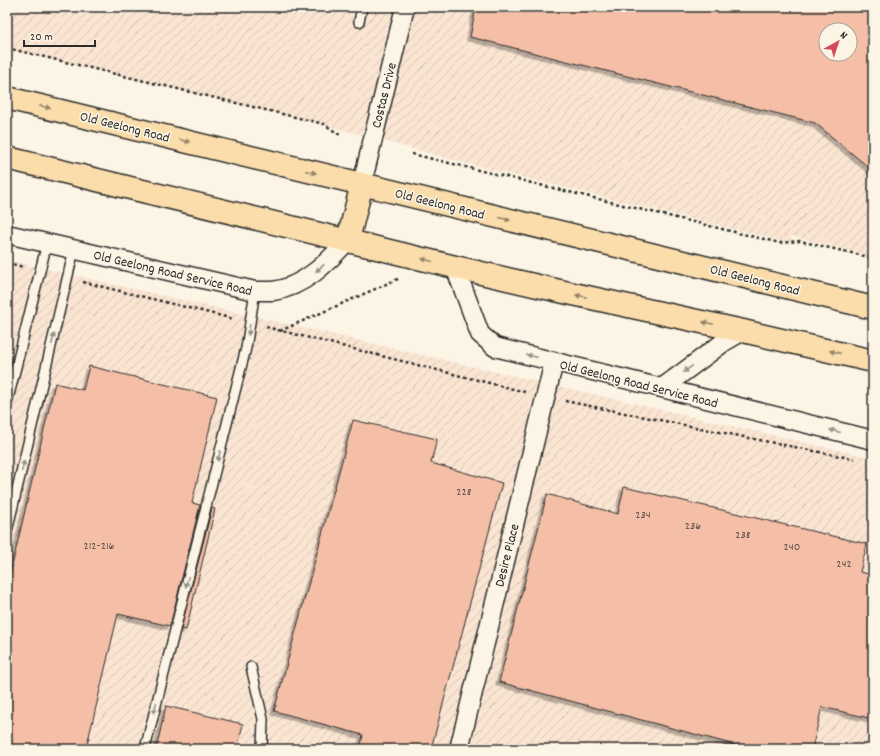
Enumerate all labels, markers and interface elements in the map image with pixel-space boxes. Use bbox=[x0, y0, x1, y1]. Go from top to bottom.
scale bar bbox=[24, 22, 95, 48]
north arrow bbox=[818, 22, 858, 62]
text: N bbox=[836, 28, 851, 44]
text: 20 m bbox=[30, 29, 53, 46]
street label: Costas Drive bbox=[367, 61, 403, 130]
one-way arrow bbox=[39, 104, 51, 110]
street label: Old Geelong Road bbox=[77, 107, 172, 149]
one-way arrow bbox=[179, 138, 191, 144]
one-way arrow bbox=[305, 169, 317, 175]
street label: Old Geelong Road bbox=[392, 184, 487, 226]
one-way arrow bbox=[499, 216, 512, 222]
street label: Old Geelong Road Service Road bbox=[91, 246, 254, 302]
one-way arrow bbox=[421, 257, 433, 263]
street label: Old Geelong Road bbox=[707, 260, 802, 302]
one-way arrow bbox=[315, 263, 325, 272]
one-way arrow bbox=[575, 292, 587, 298]
one-way arrow bbox=[702, 320, 715, 326]
one-way arrow bbox=[246, 324, 252, 336]
one-way arrow bbox=[50, 333, 56, 346]
one-way arrow bbox=[829, 349, 841, 355]
one-way arrow bbox=[526, 353, 538, 359]
street label: Old Geelong Road Service Road bbox=[557, 356, 720, 414]
one-way arrow bbox=[683, 365, 694, 373]
one-way arrow bbox=[829, 427, 841, 433]
one-way arrow bbox=[215, 450, 221, 463]
one-way arrow bbox=[20, 460, 26, 472]
house number: 228 bbox=[456, 484, 472, 501]
house number: 234 bbox=[635, 507, 651, 524]
house number: 236 bbox=[685, 518, 701, 535]
street label: Desire Place bbox=[490, 522, 525, 589]
house number: 238 bbox=[735, 527, 751, 544]
house number: 212-216 bbox=[84, 538, 115, 555]
house number: 240 bbox=[784, 539, 800, 556]
house number: 242 bbox=[836, 556, 852, 573]
one-way arrow bbox=[184, 577, 190, 589]
one-way arrow bbox=[152, 703, 158, 715]

